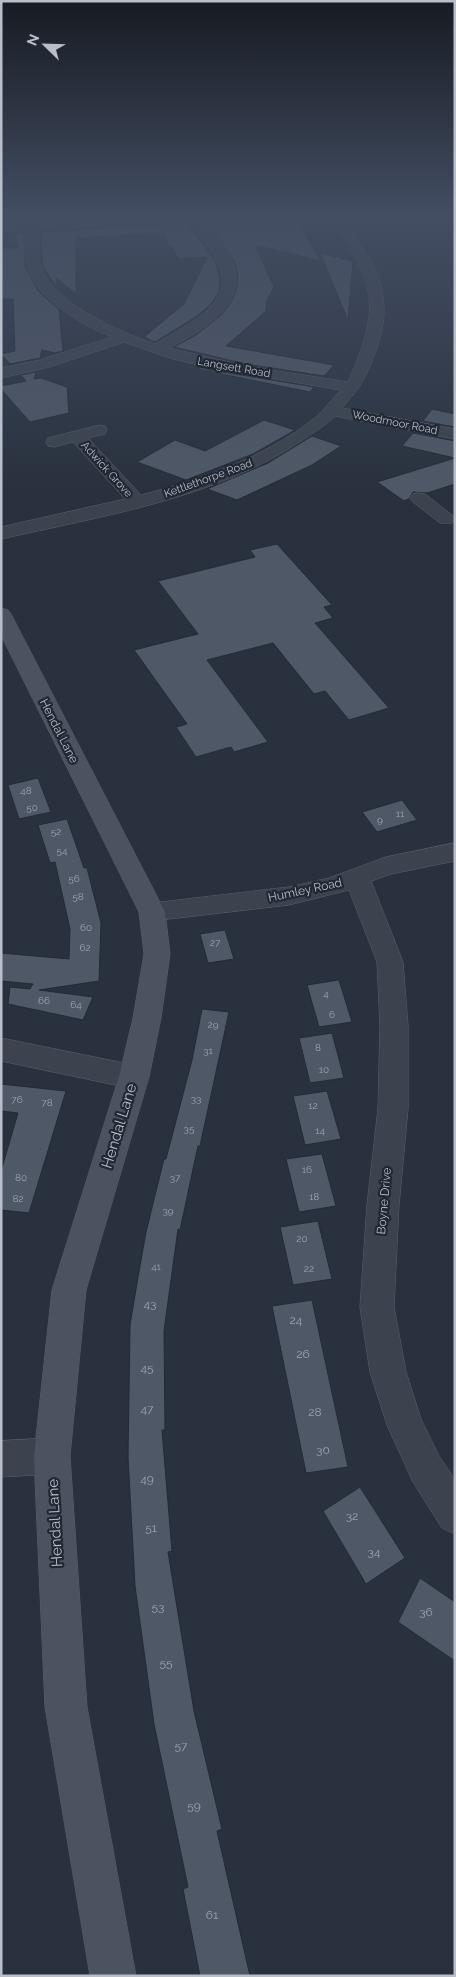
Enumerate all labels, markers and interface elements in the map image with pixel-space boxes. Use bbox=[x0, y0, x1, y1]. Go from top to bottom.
north arrow bbox=[20, 20, 70, 70]
text: N bbox=[24, 32, 42, 48]
street label: Langsett Road bbox=[196, 355, 272, 380]
street label: Woodmoor Road bbox=[351, 408, 439, 437]
street label: Adwick Grove bbox=[78, 439, 135, 500]
street label: Kettlethorpe Road bbox=[162, 456, 254, 500]
street label: Hendal Lane bbox=[37, 696, 81, 766]
house number: 48 bbox=[20, 785, 32, 796]
house number: 50 bbox=[26, 802, 38, 813]
house number: 11 bbox=[396, 808, 405, 819]
house number: 9 bbox=[377, 814, 383, 825]
house number: 52 bbox=[51, 826, 61, 837]
house number: 54 bbox=[57, 845, 68, 856]
house number: 56 bbox=[68, 873, 80, 884]
street label: Humley Road bbox=[267, 875, 343, 905]
house number: 58 bbox=[72, 891, 84, 902]
house number: 60 bbox=[80, 922, 92, 933]
house number: 27 bbox=[210, 937, 221, 948]
house number: 62 bbox=[79, 942, 91, 953]
house number: 4 bbox=[323, 988, 329, 999]
house number: 66 bbox=[38, 995, 50, 1006]
house number: 64 bbox=[70, 999, 82, 1010]
house number: 6 bbox=[329, 1009, 335, 1020]
house number: 29 bbox=[207, 1019, 219, 1030]
house number: 8 bbox=[315, 1042, 321, 1053]
house number: 31 bbox=[203, 1045, 214, 1056]
house number: 10 bbox=[319, 1064, 329, 1075]
street label: Hendal Lane bbox=[98, 1081, 141, 1171]
house number: 33 bbox=[191, 1093, 201, 1104]
house number: 76 bbox=[11, 1094, 23, 1105]
house number: 78 bbox=[41, 1097, 53, 1108]
house number: 12 bbox=[308, 1100, 318, 1111]
house number: 35 bbox=[184, 1123, 195, 1134]
house number: 14 bbox=[315, 1125, 325, 1136]
house number: 16 bbox=[302, 1164, 312, 1175]
street label: Boyne Drive bbox=[374, 1167, 394, 1235]
house number: 80 bbox=[15, 1172, 27, 1183]
house number: 37 bbox=[170, 1172, 181, 1183]
house number: 18 bbox=[309, 1191, 319, 1202]
house number: 82 bbox=[12, 1193, 24, 1204]
house number: 39 bbox=[162, 1205, 174, 1216]
house number: 20 bbox=[296, 1233, 308, 1244]
house number: 41 bbox=[151, 1261, 162, 1272]
house number: 22 bbox=[304, 1263, 314, 1274]
house number: 43 bbox=[144, 1297, 156, 1311]
house number: 24 bbox=[290, 1313, 303, 1327]
house number: 26 bbox=[296, 1347, 310, 1361]
house number: 45 bbox=[140, 1361, 154, 1375]
house number: 47 bbox=[141, 1402, 154, 1416]
house number: 28 bbox=[308, 1405, 322, 1419]
house number: 30 bbox=[316, 1443, 330, 1457]
house number: 49 bbox=[140, 1472, 154, 1486]
street label: Hendal Lane bbox=[44, 1478, 66, 1567]
house number: 32 bbox=[346, 1509, 358, 1523]
house number: 51 bbox=[145, 1521, 157, 1535]
house number: 34 bbox=[368, 1545, 381, 1559]
house number: 53 bbox=[152, 1600, 164, 1614]
house number: 36 bbox=[419, 1605, 433, 1619]
house number: 55 bbox=[159, 1656, 173, 1670]
house number: 57 bbox=[175, 1739, 188, 1753]
house number: 59 bbox=[187, 1799, 201, 1813]
house number: 61 bbox=[206, 1908, 218, 1922]

